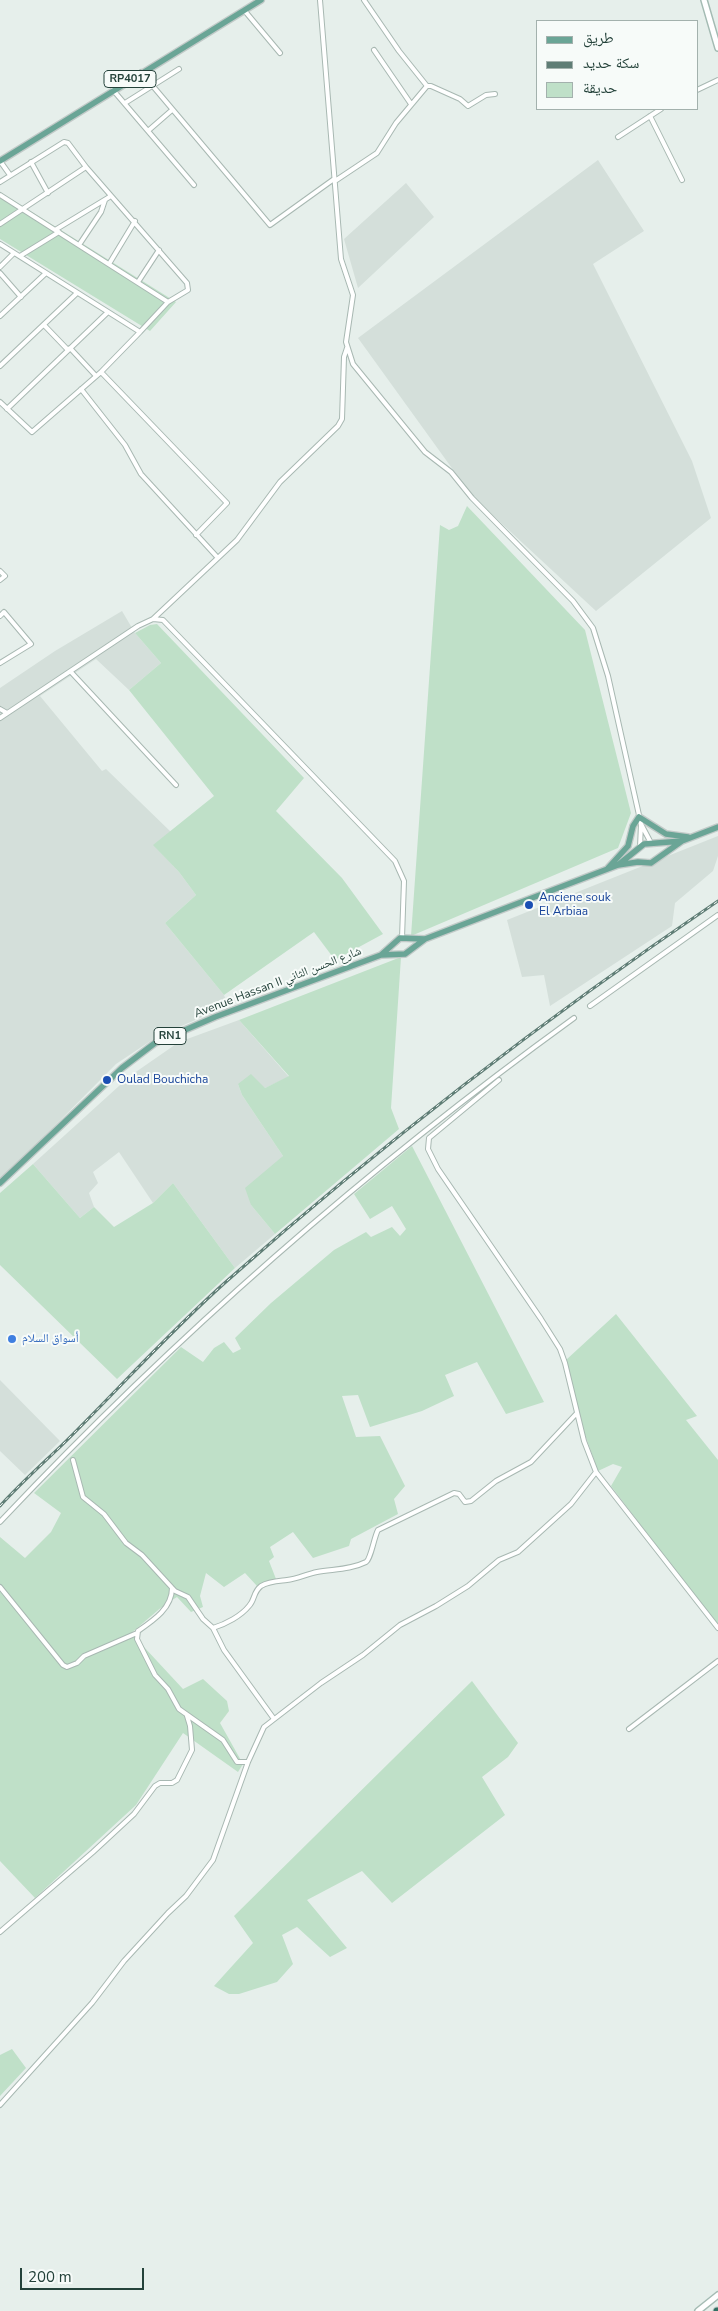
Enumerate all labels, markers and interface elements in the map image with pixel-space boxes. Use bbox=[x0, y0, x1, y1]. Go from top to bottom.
legend bbox=[536, 20, 698, 110]
text: طريق bbox=[583, 28, 614, 48]
text: سكة حديد bbox=[583, 53, 639, 73]
road number: RP4017 bbox=[104, 70, 156, 88]
text: حديقة bbox=[583, 78, 617, 98]
place label: Anciene souk El Arbiaa bbox=[539, 891, 611, 919]
marker: Anciene souk El Arbiaa bbox=[523, 899, 535, 911]
street label: Avenue Hassan II شارع الحسن الثاني bbox=[192, 944, 364, 1022]
road number: RN1 bbox=[154, 1028, 186, 1044]
place label: Oulad Bouchicha bbox=[117, 1073, 208, 1087]
marker: Oulad Bouchicha bbox=[101, 1074, 113, 1086]
place label: أسواق السلام bbox=[22, 1332, 79, 1346]
marker: أسواق السلام bbox=[6, 1333, 18, 1345]
scale bar bbox=[22, 2258, 146, 2290]
text: 200 m bbox=[28, 2267, 72, 2287]

